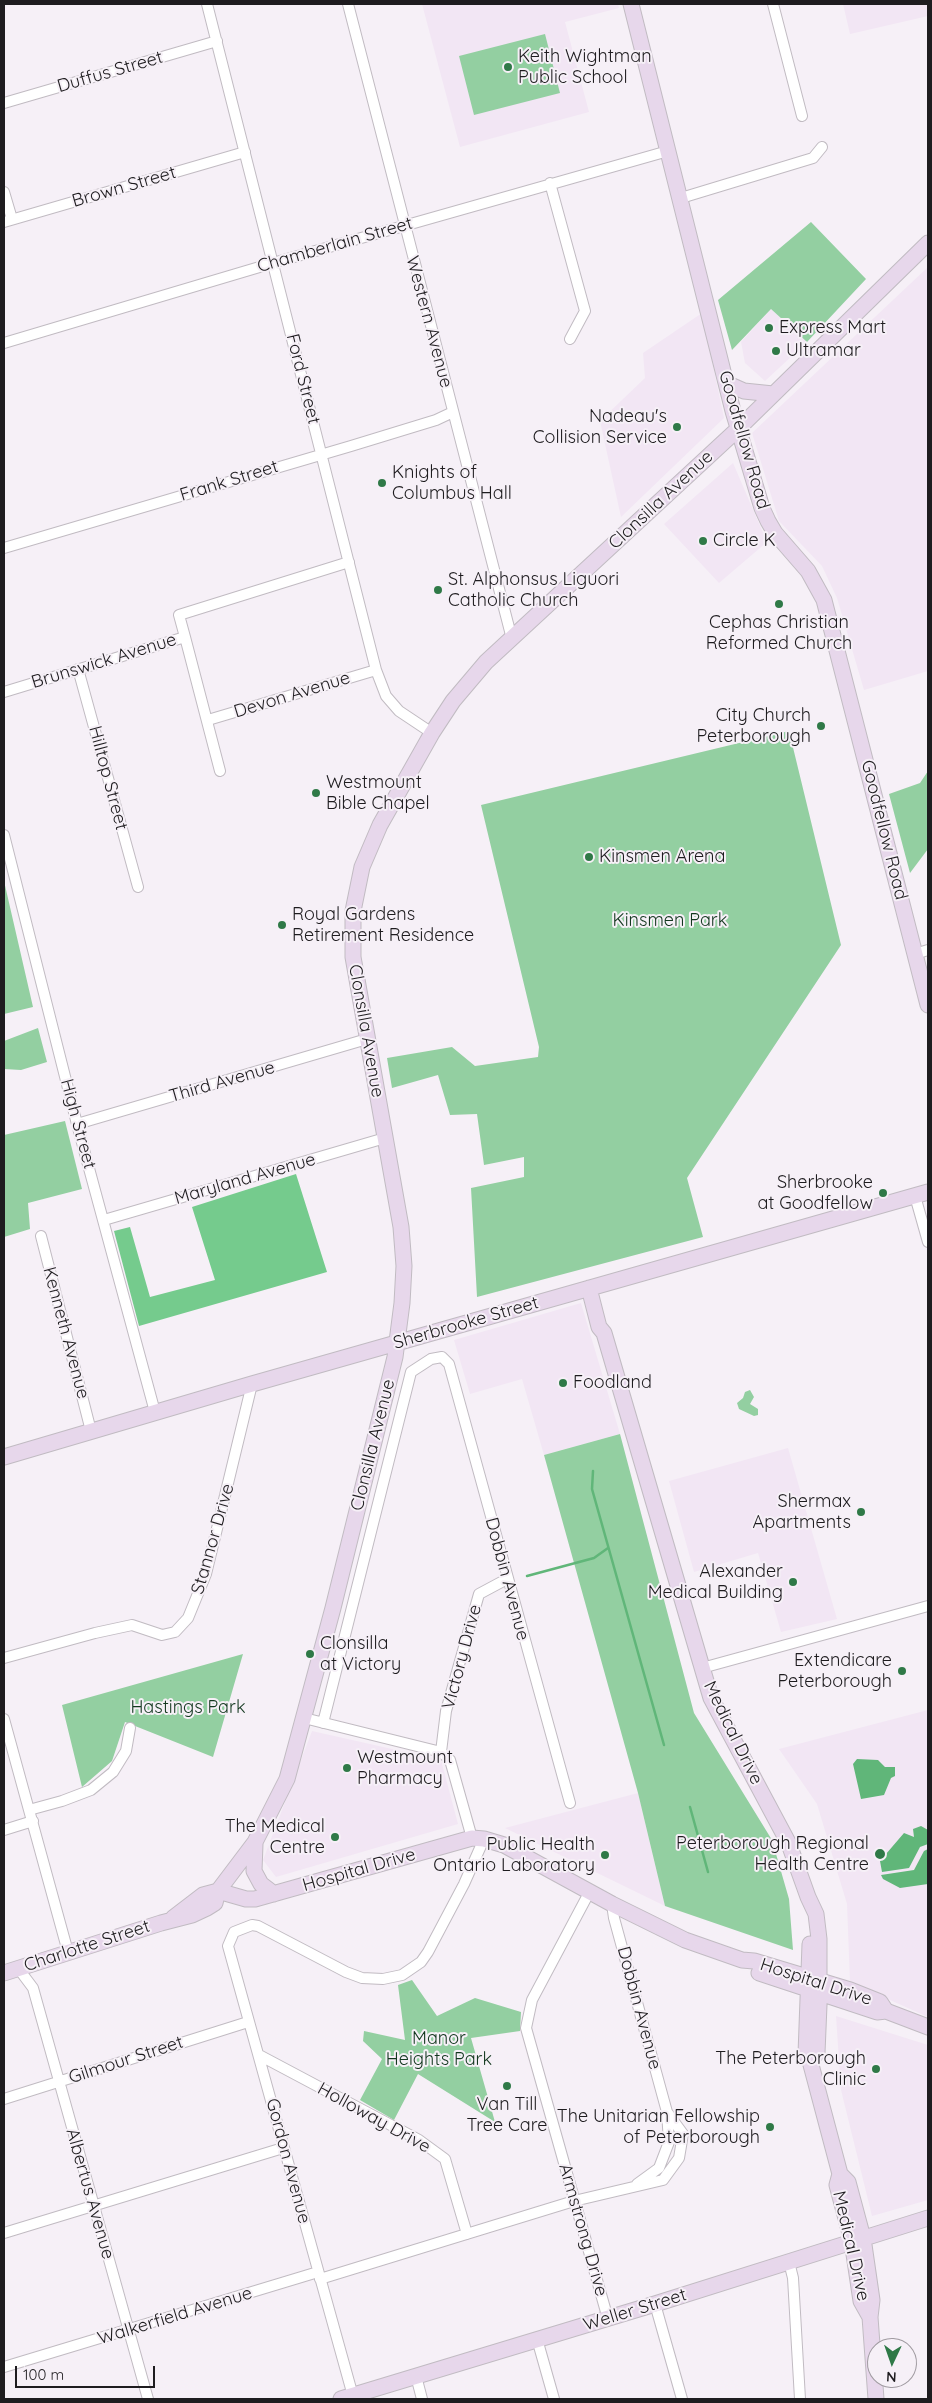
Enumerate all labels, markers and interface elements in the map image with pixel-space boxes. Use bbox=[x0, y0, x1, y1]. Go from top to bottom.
place label: Keith Wightman Public School bbox=[518, 46, 652, 88]
street label: Duffus Street bbox=[55, 47, 165, 97]
marker: Keith Wightman Public School bbox=[502, 61, 514, 73]
street label: Brown Street bbox=[70, 162, 178, 212]
street label: Chamberlain Street bbox=[255, 212, 415, 278]
street label: Western Avenue bbox=[401, 254, 457, 390]
place label: Express Mart bbox=[779, 317, 886, 339]
marker: Express Mart bbox=[763, 322, 775, 334]
street label: Ford Street bbox=[281, 332, 325, 426]
place label: Ultramar bbox=[786, 340, 861, 362]
marker: Ultramar bbox=[770, 345, 782, 357]
street label: Goodfellow Road bbox=[714, 368, 774, 512]
place label: Nadeau's Collision Service bbox=[533, 406, 667, 448]
marker: Nadeau's Collision Service bbox=[671, 421, 683, 433]
street label: Clonsilla Avenue bbox=[604, 446, 718, 554]
street label: Frank Street bbox=[177, 456, 281, 506]
place label: Knights of Columbus Hall bbox=[392, 462, 512, 504]
marker: Knights of Columbus Hall bbox=[376, 477, 388, 489]
place label: Circle K bbox=[713, 530, 776, 552]
marker: Circle K bbox=[697, 535, 709, 547]
place label: St. Alphonsus Liguori Catholic Church bbox=[448, 569, 619, 612]
marker: St. Alphonsus Liguori Catholic Church bbox=[432, 584, 444, 596]
marker: Cephas Christian Reformed Church bbox=[773, 598, 785, 610]
place label: Cephas Christian Reformed Church bbox=[706, 612, 852, 654]
street label: Brunswick Avenue bbox=[29, 629, 179, 693]
street label: Devon Avenue bbox=[231, 667, 353, 723]
place label: City Church Peterborough bbox=[696, 705, 811, 748]
marker: City Church Peterborough bbox=[815, 720, 827, 732]
street label: Hilltop Street bbox=[84, 724, 132, 832]
street label: Goodfellow Road bbox=[856, 758, 912, 902]
place label: Westmount Bible Chapel bbox=[326, 772, 430, 814]
marker: Westmount Bible Chapel bbox=[310, 787, 322, 799]
place label: Kinsmen Arena bbox=[599, 846, 725, 868]
marker: Kinsmen Arena bbox=[583, 851, 595, 863]
place label: Royal Gardens Retirement Residence bbox=[292, 904, 474, 946]
park label: Kinsmen Park bbox=[613, 910, 727, 932]
marker: Royal Gardens Retirement Residence bbox=[276, 919, 288, 931]
street label: Clonsilla Avenue bbox=[344, 963, 388, 1099]
street label: Third Avenue bbox=[167, 1057, 277, 1107]
street label: High Street bbox=[56, 1077, 100, 1171]
street label: Maryland Avenue bbox=[172, 1149, 318, 1209]
place label: Sherbrooke at Goodfellow bbox=[757, 1172, 873, 1214]
marker: Sherbrooke at Goodfellow bbox=[877, 1187, 889, 1199]
street label: Kenneth Avenue bbox=[38, 1265, 94, 1401]
street label: Sherbrooke Street bbox=[391, 1292, 541, 1354]
place label: Foodland bbox=[573, 1372, 652, 1394]
street label: Clonsilla Avenue bbox=[346, 1377, 400, 1513]
marker: Foodland bbox=[557, 1377, 569, 1389]
street label: Stannor Drive bbox=[187, 1481, 239, 1597]
place label: Shermax Apartments bbox=[753, 1491, 851, 1534]
marker: Shermax Apartments bbox=[855, 1506, 867, 1518]
street label: Dobbin Avenue bbox=[480, 1515, 534, 1643]
place label: Alexander Medical Building bbox=[648, 1561, 783, 1604]
marker: Alexander Medical Building bbox=[787, 1576, 799, 1588]
street label: Victory Drive bbox=[438, 1602, 486, 1712]
place label: Clonsilla at Victory bbox=[320, 1633, 401, 1676]
marker: Clonsilla at Victory bbox=[304, 1648, 316, 1660]
place label: Extendicare Peterborough bbox=[777, 1650, 892, 1692]
marker: Extendicare Peterborough bbox=[896, 1665, 908, 1677]
street label: Medical Drive bbox=[699, 1678, 767, 1788]
park label: Hastings Park bbox=[130, 1697, 246, 1719]
place label: Westmount Pharmacy bbox=[357, 1747, 453, 1790]
marker: Westmount Pharmacy bbox=[341, 1762, 353, 1774]
place label: The Medical Centre bbox=[225, 1816, 325, 1858]
marker: The Medical Centre bbox=[329, 1831, 341, 1843]
place label: Peterborough Regional Health Centre bbox=[676, 1833, 869, 1876]
place label: Public Health Ontario Laboratory bbox=[433, 1834, 595, 1876]
street label: Hospital Drive bbox=[300, 1844, 418, 1896]
marker: Peterborough Regional Health Centre bbox=[873, 1847, 887, 1861]
marker: Public Health Ontario Laboratory bbox=[599, 1849, 611, 1861]
street label: Charlotte Street bbox=[21, 1915, 153, 1977]
street label: Dobbin Avenue bbox=[612, 1944, 666, 2072]
street label: Hospital Drive bbox=[757, 1954, 875, 2010]
park label: Manor Heights Park bbox=[386, 2028, 492, 2070]
street label: Gilmour Street bbox=[66, 2031, 186, 2089]
place label: The Peterborough Clinic bbox=[715, 2048, 866, 2090]
marker: The Peterborough Clinic bbox=[870, 2063, 882, 2075]
street label: Holloway Drive bbox=[314, 2078, 434, 2158]
marker: Van Till Tree Care bbox=[501, 2080, 513, 2092]
place label: Van Till Tree Care bbox=[467, 2094, 547, 2136]
street label: Gordon Avenue bbox=[261, 2096, 315, 2226]
place label: The Unitarian Fellowship of Peterborough bbox=[557, 2106, 760, 2148]
marker: The Unitarian Fellowship of Peterborough bbox=[764, 2121, 776, 2133]
street label: Albertus Avenue bbox=[61, 2126, 119, 2262]
street label: Armstrong Drive bbox=[554, 2161, 612, 2299]
street label: Medical Drive bbox=[828, 2189, 874, 2303]
street label: Walkerfield Avenue bbox=[95, 2282, 255, 2350]
street label: Weller Street bbox=[581, 2284, 689, 2336]
north arrow bbox=[867, 2338, 917, 2388]
scale bar bbox=[18, 2356, 158, 2388]
text: 100 m bbox=[23, 2365, 64, 2384]
text: N bbox=[886, 2368, 897, 2386]

